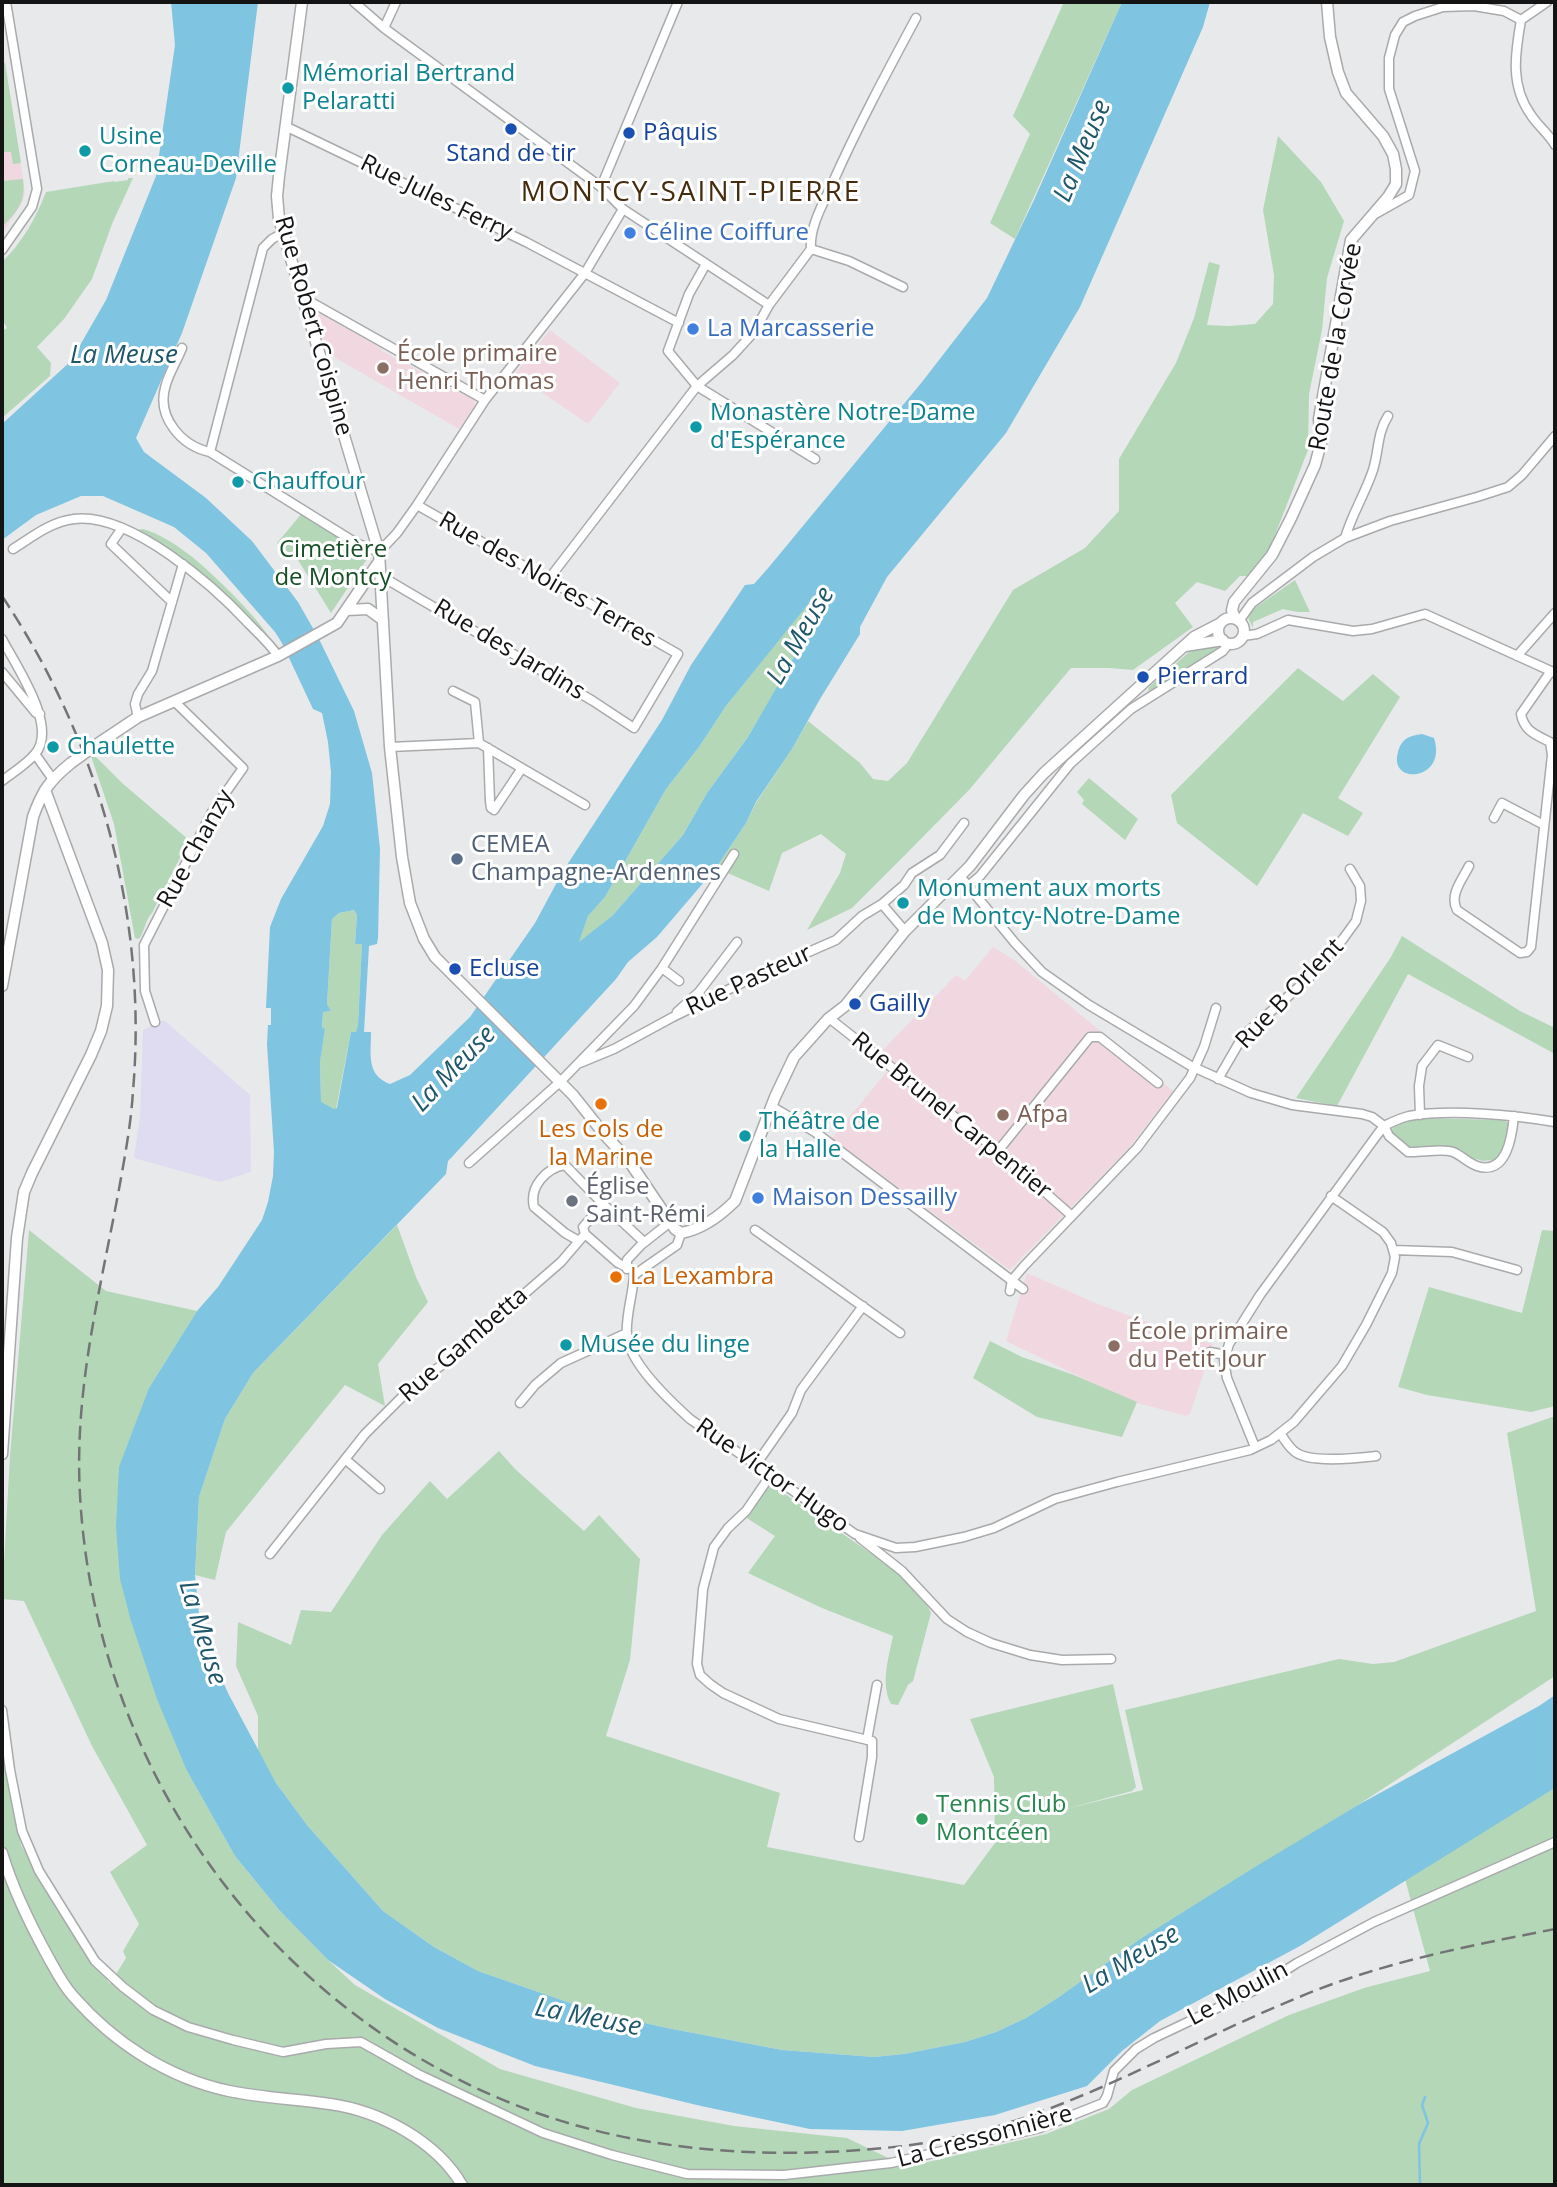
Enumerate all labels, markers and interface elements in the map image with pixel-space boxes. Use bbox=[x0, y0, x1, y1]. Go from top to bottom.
place label: Mémorial Bertrand Pelaratti bbox=[302, 60, 515, 116]
marker: Mémorial Bertrand Pelaratti bbox=[280, 80, 296, 96]
water label: La Meuse bbox=[1048, 95, 1118, 207]
place label: Pâquis bbox=[643, 119, 718, 147]
marker: Stand de tir bbox=[503, 121, 519, 137]
place label: Usine Corneau-Deville bbox=[99, 123, 277, 179]
marker: Pâquis bbox=[621, 125, 637, 141]
place label: Stand de tir bbox=[446, 140, 576, 168]
marker: Usine Corneau-Deville bbox=[77, 143, 93, 159]
street label: Rue Jules Ferry bbox=[355, 149, 517, 247]
district label: MONTCY-SAINT-PIERRE bbox=[523, 176, 859, 210]
street label: Rue Robert Coispine bbox=[268, 213, 358, 439]
place label: Céline Coiffure bbox=[644, 219, 809, 247]
marker: Céline Coiffure bbox=[622, 225, 638, 241]
street label: Route de la Corvée bbox=[1304, 241, 1368, 453]
place label: La Marcasserie bbox=[707, 315, 874, 343]
marker: La Marcasserie bbox=[685, 321, 701, 337]
water label: La Meuse bbox=[70, 340, 178, 372]
place label: École primaire Henri Thomas bbox=[397, 340, 557, 396]
marker: École primaire Henri Thomas bbox=[375, 360, 391, 376]
place label: Monastère Notre-Dame d'Espérance bbox=[710, 399, 976, 455]
marker: Monastère Notre-Dame d'Espérance bbox=[688, 419, 704, 435]
place label: Chauffour bbox=[252, 468, 365, 496]
marker: Chauffour bbox=[230, 474, 246, 490]
street label: Rue des Noires Terres bbox=[433, 506, 661, 654]
park label: Cimetière de Montcy bbox=[274, 536, 392, 592]
water label: La Meuse bbox=[761, 582, 841, 690]
street label: Rue des Jardins bbox=[428, 593, 590, 707]
place label: Pierrard bbox=[1157, 663, 1248, 691]
marker: Pierrard bbox=[1135, 669, 1151, 685]
place label: Chaulette bbox=[67, 733, 175, 761]
marker: Chaulette bbox=[45, 739, 61, 755]
street label: Rue Chanzy bbox=[152, 785, 240, 913]
place label: CEMEA Champagne-Ardennes bbox=[471, 831, 721, 887]
marker: CEMEA Champagne-Ardennes bbox=[449, 851, 465, 867]
place label: Monument aux morts de Montcy-Notre-Dame bbox=[917, 875, 1180, 931]
marker: Monument aux morts de Montcy-Notre-Dame bbox=[895, 895, 911, 911]
street label: Rue B Orlent bbox=[1230, 933, 1350, 1055]
street label: Rue Pasteur bbox=[682, 939, 816, 1023]
place label: Ecluse bbox=[469, 955, 540, 983]
marker: Ecluse bbox=[447, 961, 463, 977]
place label: Gailly bbox=[869, 990, 930, 1018]
marker: Gailly bbox=[847, 996, 863, 1012]
water label: La Meuse bbox=[405, 1019, 503, 1119]
street label: Rue Brunel Carpentier bbox=[845, 1027, 1057, 1205]
marker: Les Cols de la Marine bbox=[593, 1096, 609, 1112]
place label: Afpa bbox=[1017, 1101, 1068, 1129]
marker: Afpa bbox=[995, 1107, 1011, 1123]
place label: Théâtre de la Halle bbox=[759, 1108, 880, 1164]
place label: Les Cols de la Marine bbox=[538, 1116, 664, 1172]
marker: Théâtre de la Halle bbox=[737, 1128, 753, 1144]
place label: Église Saint-Rémi bbox=[586, 1173, 706, 1229]
place label: Maison Dessailly bbox=[772, 1184, 957, 1212]
marker: Maison Dessailly bbox=[750, 1190, 766, 1206]
marker: Église Saint-Rémi bbox=[564, 1193, 580, 1209]
place label: La Lexambra bbox=[630, 1263, 774, 1291]
marker: La Lexambra bbox=[608, 1269, 624, 1285]
street label: Rue Gambetta bbox=[394, 1281, 534, 1409]
place label: École primaire du Petit Jour bbox=[1128, 1318, 1288, 1374]
place label: Musée du linge bbox=[580, 1331, 750, 1359]
marker: Musée du linge bbox=[558, 1337, 574, 1353]
marker: École primaire du Petit Jour bbox=[1106, 1338, 1122, 1354]
street label: Rue Victor Hugo bbox=[690, 1413, 854, 1539]
water label: La Meuse bbox=[171, 1577, 233, 1689]
place label: Tennis Club Montcéen bbox=[936, 1791, 1066, 1847]
marker: Tennis Club Montcéen bbox=[914, 1811, 930, 1827]
water label: La Meuse bbox=[1077, 1919, 1185, 2001]
street label: Le Moulin bbox=[1183, 1956, 1293, 2032]
water label: La Meuse bbox=[532, 1992, 644, 2044]
street label: La Cressonnière bbox=[894, 2100, 1076, 2174]

